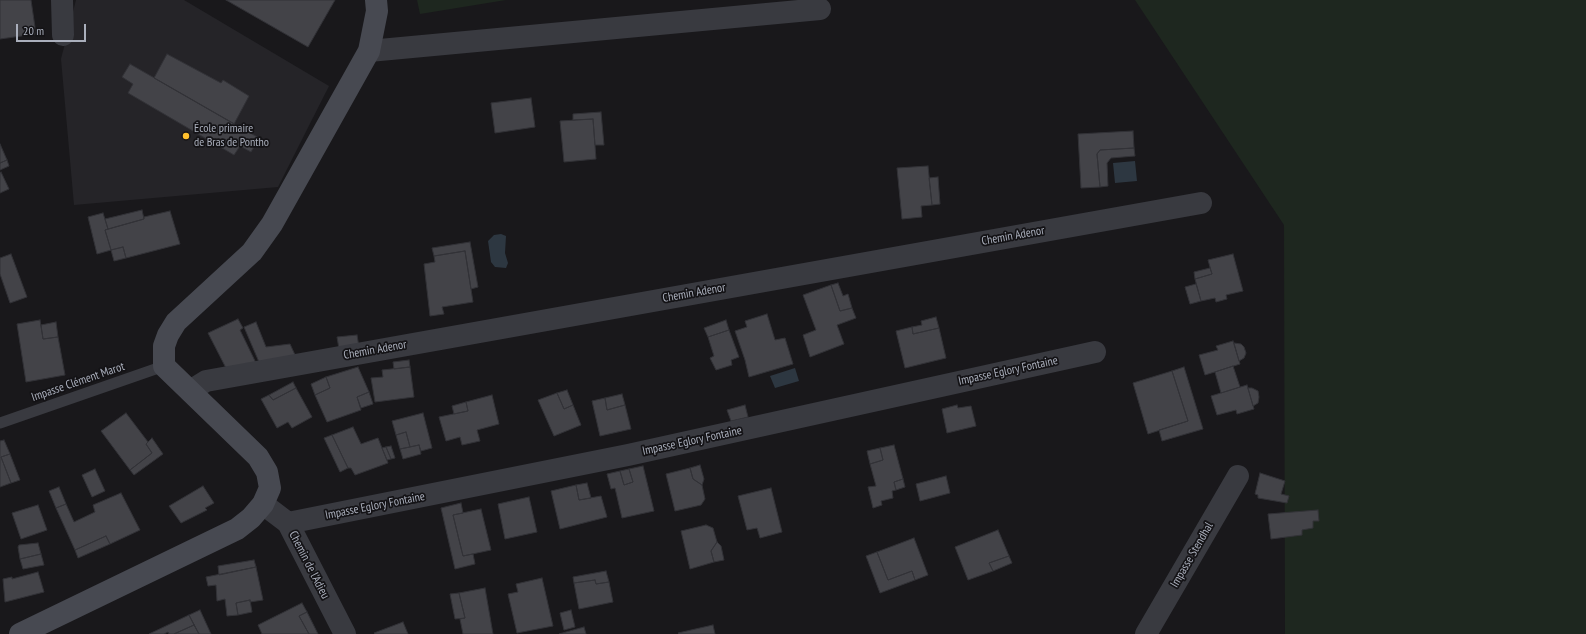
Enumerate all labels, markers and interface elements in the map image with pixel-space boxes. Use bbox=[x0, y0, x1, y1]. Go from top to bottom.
scale bar bbox=[18, 16, 88, 42]
text: 20 m bbox=[23, 23, 44, 38]
place label: École primaire de Bras de Pontho bbox=[194, 122, 269, 150]
marker: École primaire de Bras de Pontho bbox=[181, 131, 191, 141]
street label: Chemin Adenor bbox=[980, 223, 1046, 249]
street label: Chemin Adenor bbox=[661, 280, 727, 306]
street label: Chemin Adenor bbox=[342, 337, 408, 363]
street label: Impasse Eglory Fontaine bbox=[957, 353, 1059, 389]
street label: Impasse Clément Marot bbox=[30, 359, 126, 405]
street label: Impasse Eglory Fontaine bbox=[641, 423, 743, 459]
street label: Impasse Eglory Fontaine bbox=[324, 489, 426, 523]
street label: Impasse Stendhal bbox=[1168, 520, 1216, 590]
street label: Chemin de l'Adieu bbox=[286, 529, 332, 601]

